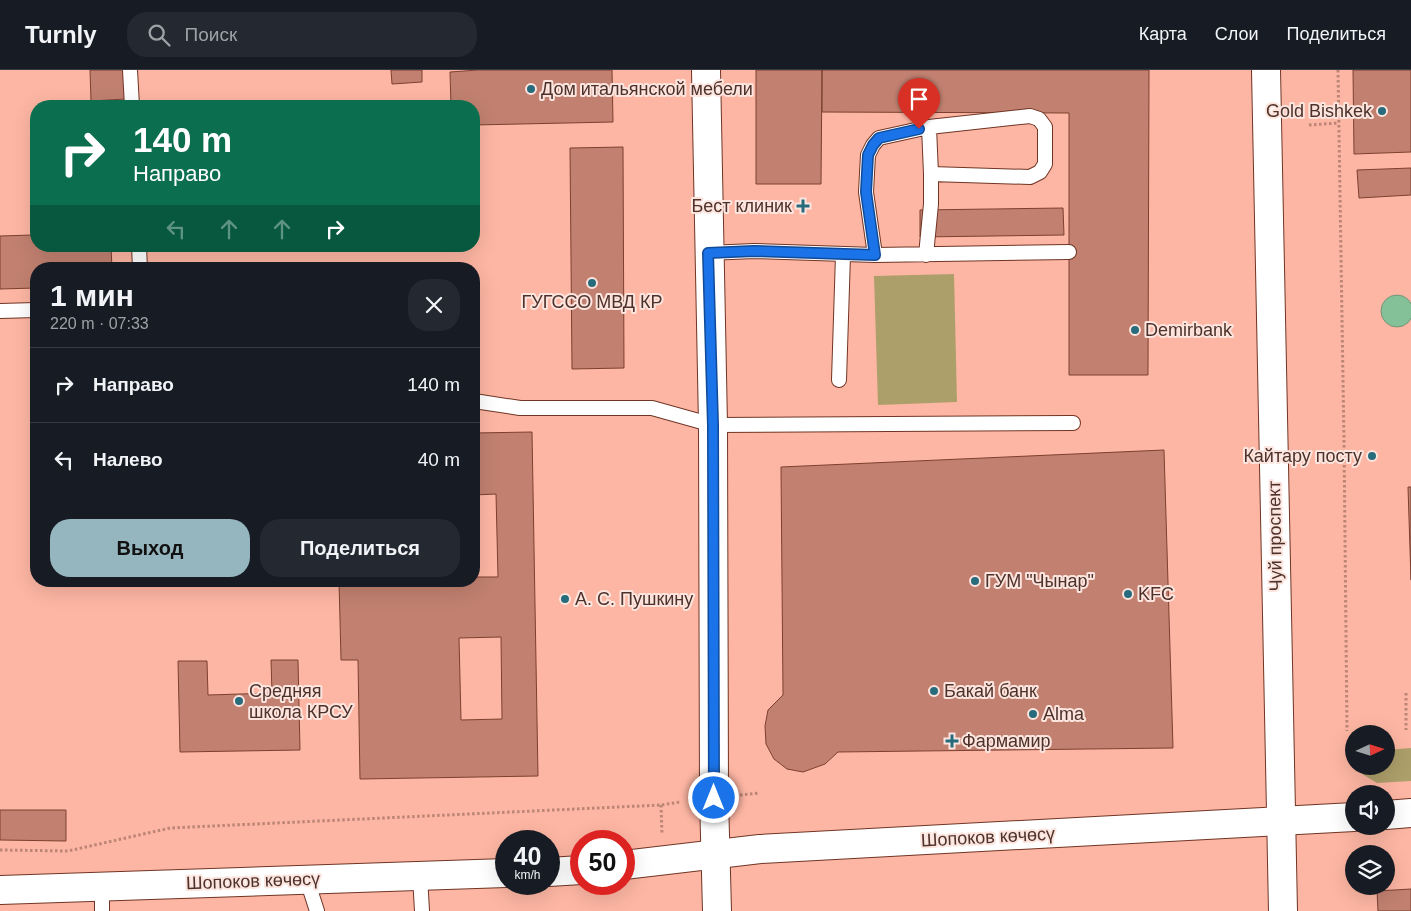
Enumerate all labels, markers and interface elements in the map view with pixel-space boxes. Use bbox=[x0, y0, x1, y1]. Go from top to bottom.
search box bbox=[127, 12, 477, 57]
text: Turnly bbox=[25, 21, 97, 48]
icon: search bbox=[145, 21, 173, 49]
text: Поиск bbox=[185, 24, 237, 45]
text: Карта bbox=[1139, 24, 1187, 44]
text: Слои bbox=[1215, 24, 1259, 44]
text: Поделиться bbox=[1287, 24, 1386, 44]
pin bbox=[898, 78, 940, 129]
place label: Дом итальянской мебели bbox=[541, 79, 753, 99]
marker: Дом итальянской мебели bbox=[525, 83, 537, 95]
icon: arrive bbox=[905, 85, 933, 113]
place label: Gold Bishkek bbox=[1266, 101, 1373, 121]
marker: Gold Bishkek bbox=[1376, 105, 1388, 117]
icon: right bbox=[50, 120, 115, 185]
text: 140 m bbox=[133, 120, 232, 159]
text: Направо bbox=[133, 161, 221, 186]
place label: Бест клиник bbox=[691, 196, 792, 216]
marker: Бест клиник bbox=[796, 199, 810, 213]
icon: left bbox=[162, 215, 190, 243]
icon: ahead bbox=[215, 215, 243, 243]
icon: ahead bbox=[268, 215, 296, 243]
icon: right bbox=[321, 215, 349, 243]
marker: ГУГССО МВД КР bbox=[586, 277, 598, 289]
text: 1 мин bbox=[50, 279, 134, 312]
button: close bbox=[408, 279, 460, 331]
place label: ГУГССО МВД КР bbox=[521, 292, 663, 312]
text: 220 m · 07:33 bbox=[50, 315, 149, 332]
place label: Demirbank bbox=[1145, 320, 1233, 340]
marker: Demirbank bbox=[1129, 324, 1141, 336]
icon: right bbox=[50, 371, 78, 399]
text: Направо bbox=[93, 374, 174, 395]
text: 140 m bbox=[407, 374, 460, 395]
icon: left bbox=[50, 446, 78, 474]
place label: Кайтару посту bbox=[1243, 446, 1362, 466]
text: Налево bbox=[93, 449, 163, 470]
text: 40 m bbox=[418, 449, 460, 470]
marker: Кайтару посту bbox=[1366, 450, 1378, 462]
street label: Чуй проспект bbox=[1264, 480, 1286, 592]
button: Выход bbox=[50, 519, 250, 577]
button: Поделиться bbox=[260, 519, 460, 577]
place label: ГУМ "Чынар" bbox=[985, 571, 1094, 591]
marker: ГУМ "Чынар" bbox=[969, 575, 981, 587]
place label: KFC bbox=[1138, 584, 1174, 604]
marker: KFC bbox=[1122, 588, 1134, 600]
place label: А. С. Пушкину bbox=[575, 589, 693, 609]
marker: А. С. Пушкину bbox=[559, 593, 571, 605]
place label: Средняя школа КРСУ bbox=[249, 681, 353, 722]
place label: Бакай банк bbox=[944, 681, 1037, 701]
marker: Бакай банк bbox=[928, 685, 940, 697]
marker: Средняя школа КРСУ bbox=[233, 695, 245, 707]
place label: Alma bbox=[1043, 704, 1085, 724]
marker: Alma bbox=[1027, 708, 1039, 720]
north arrow bbox=[1345, 725, 1395, 775]
map controls bbox=[1345, 725, 1395, 895]
place label: Фармамир bbox=[962, 731, 1051, 751]
marker: Фармамир bbox=[946, 735, 958, 747]
position arrow bbox=[687, 771, 739, 823]
button: sound bbox=[1345, 785, 1395, 835]
street label: Шопоков көчөсү bbox=[920, 824, 1056, 850]
speed limit sign: 50 bbox=[570, 830, 635, 895]
text: 40 bbox=[514, 842, 541, 870]
button: layers bbox=[1345, 845, 1395, 895]
text: km/h bbox=[514, 868, 541, 882]
street label: Шопоков көчөсү bbox=[186, 869, 320, 893]

